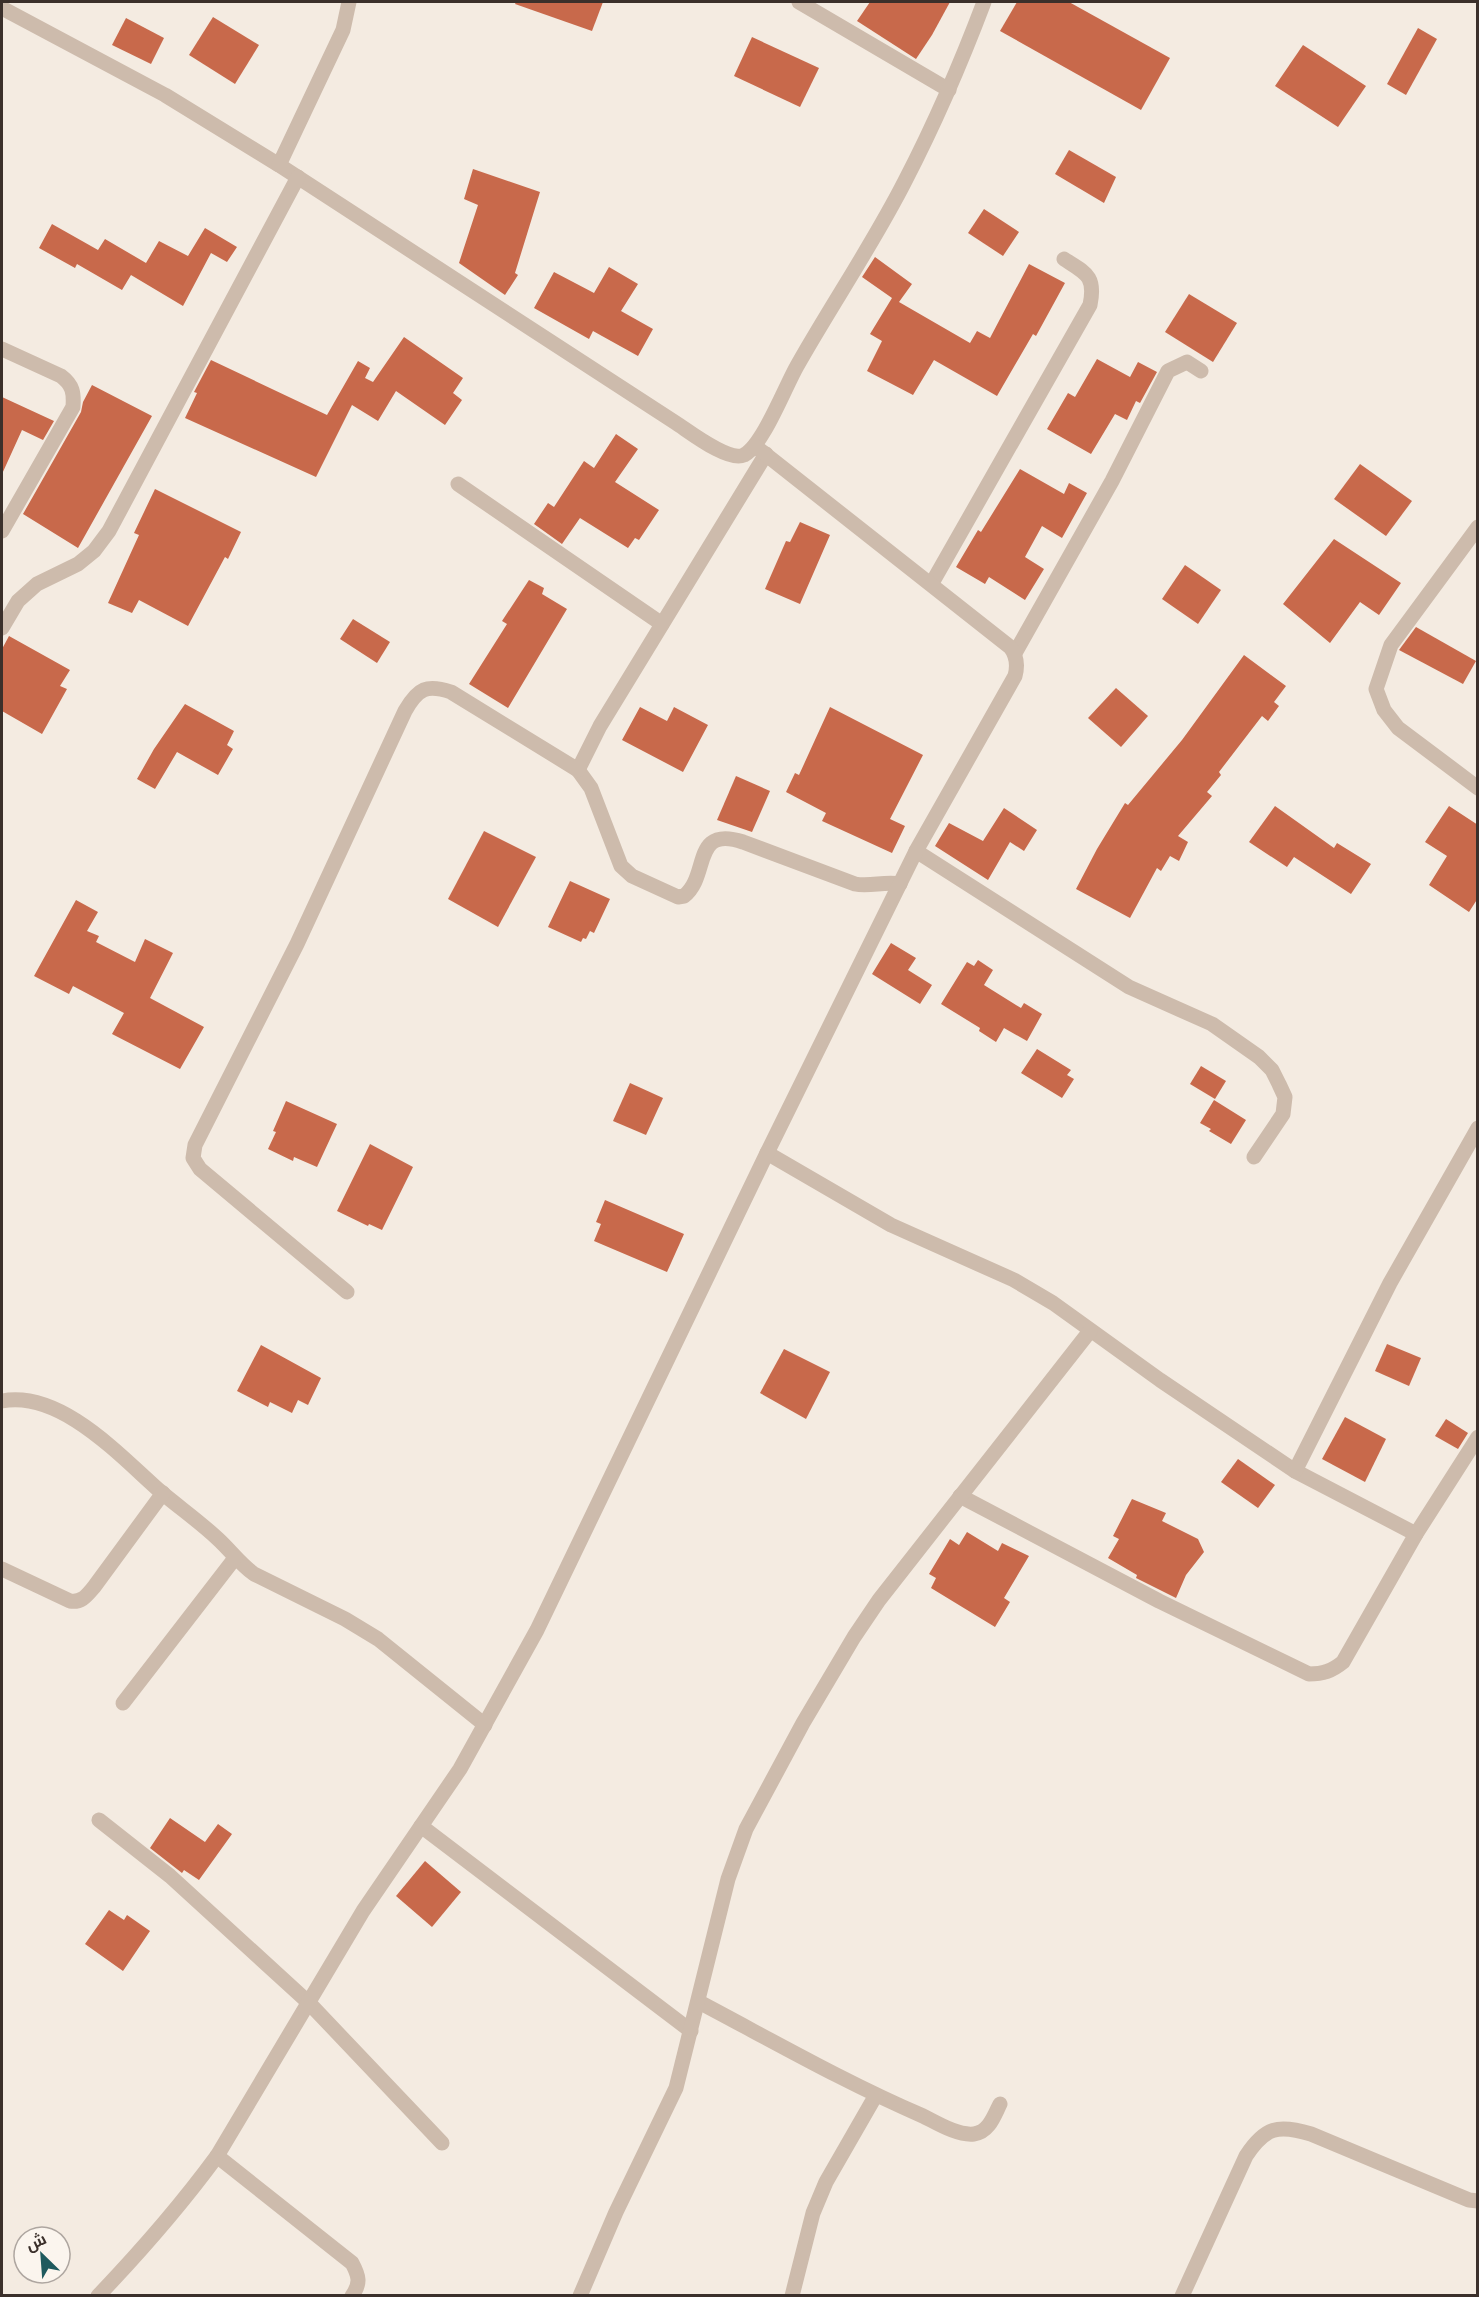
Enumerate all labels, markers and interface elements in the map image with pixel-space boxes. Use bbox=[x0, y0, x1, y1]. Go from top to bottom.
north arrow bbox=[12, 2225, 72, 2285]
text: ش bbox=[22, 2227, 50, 2257]

